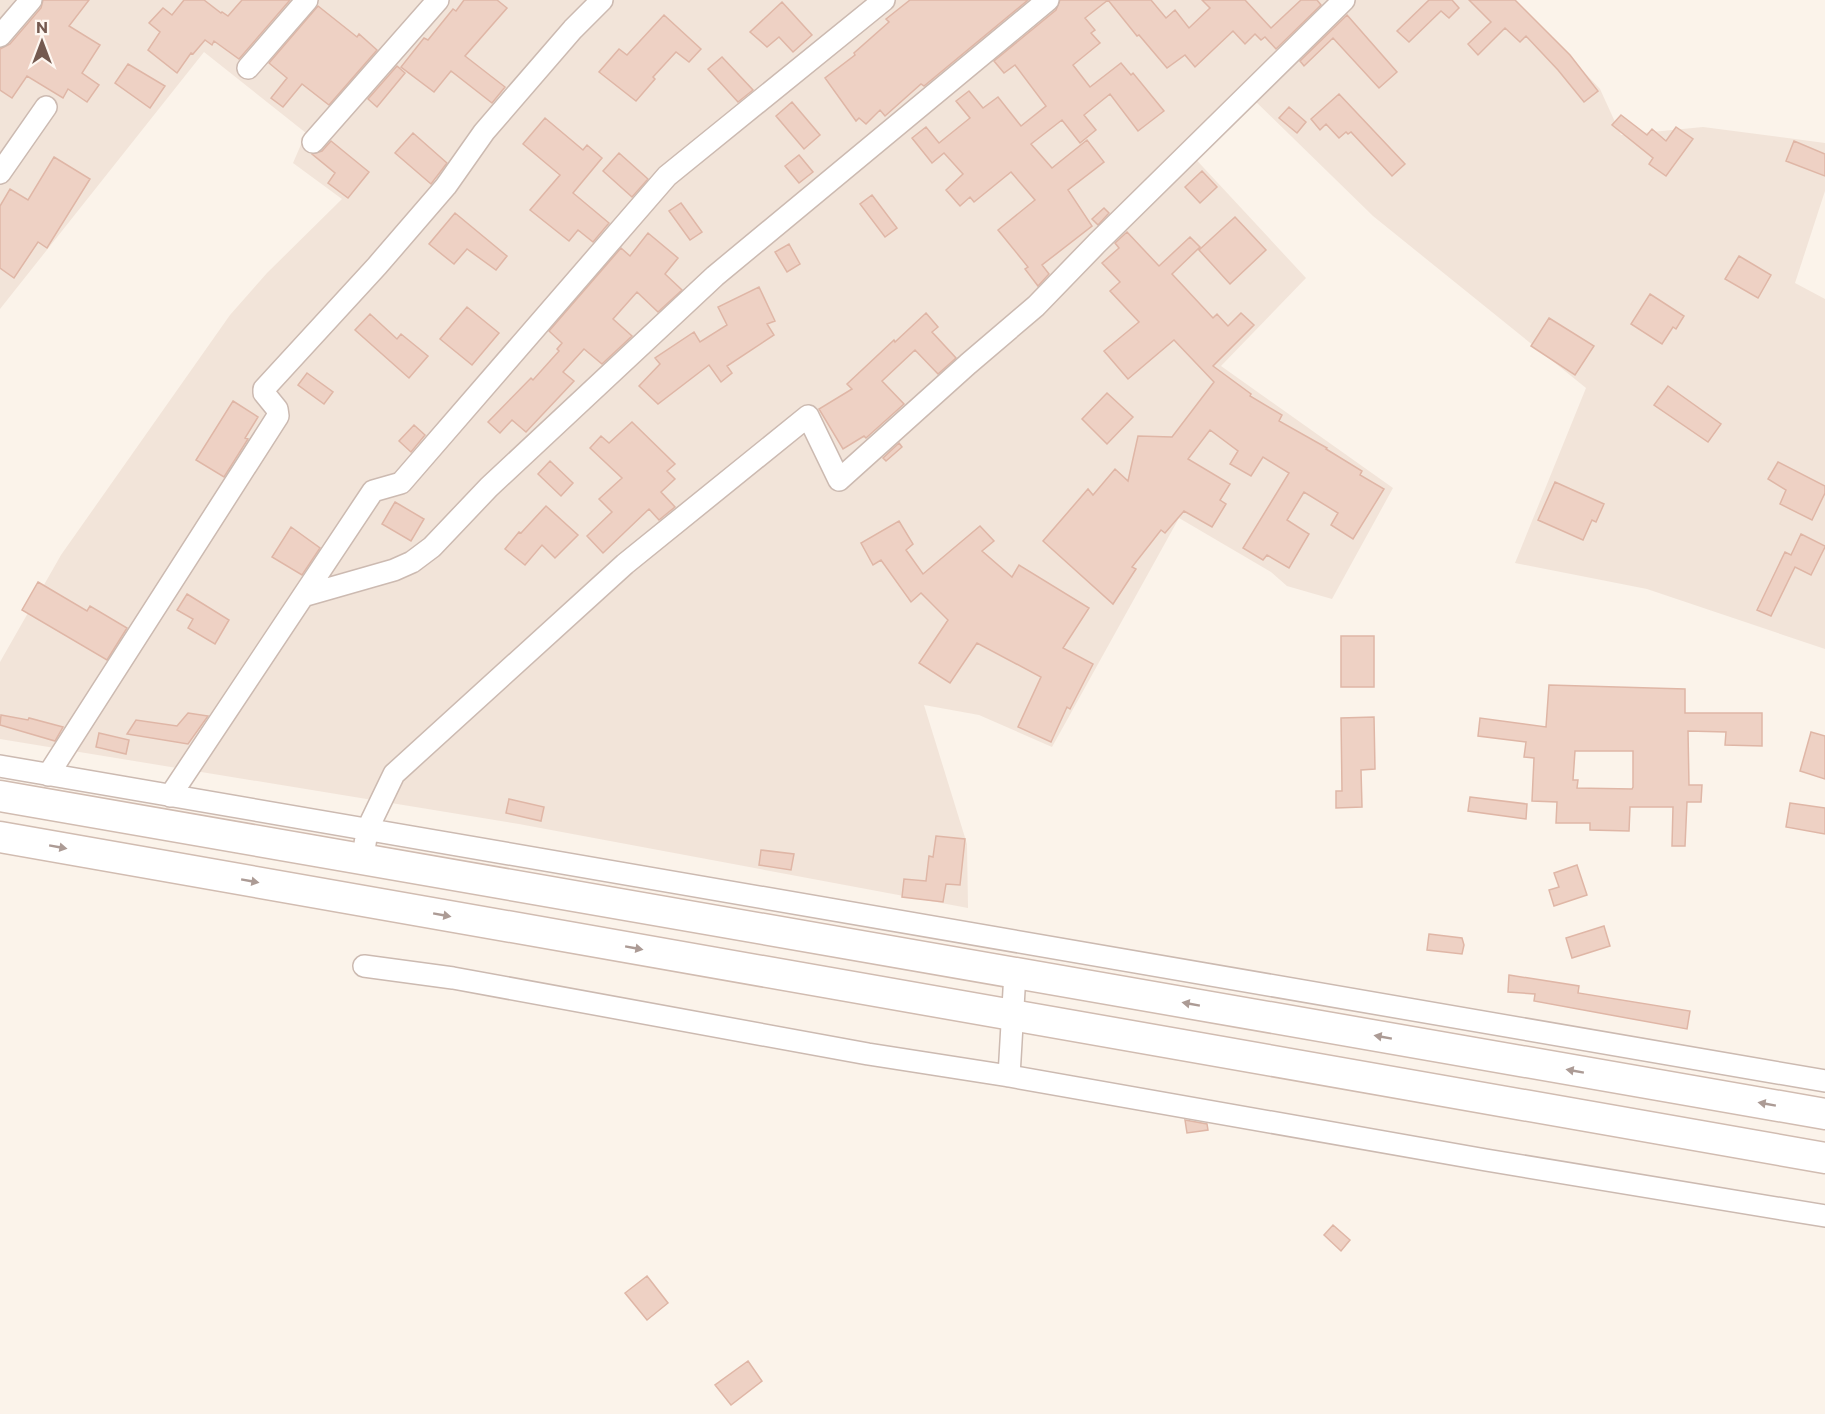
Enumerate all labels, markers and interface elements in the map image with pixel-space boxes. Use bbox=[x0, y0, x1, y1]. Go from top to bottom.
north arrow bbox=[12, 12, 72, 72]
text: N bbox=[36, 17, 48, 36]
one-way arrow bbox=[48, 843, 67, 852]
one-way arrow bbox=[240, 877, 259, 886]
one-way arrow bbox=[432, 910, 451, 919]
one-way arrow bbox=[625, 944, 644, 953]
one-way arrow bbox=[1181, 999, 1200, 1008]
one-way arrow bbox=[1374, 1032, 1393, 1041]
one-way arrow bbox=[1566, 1066, 1585, 1075]
one-way arrow bbox=[1758, 1099, 1777, 1108]

